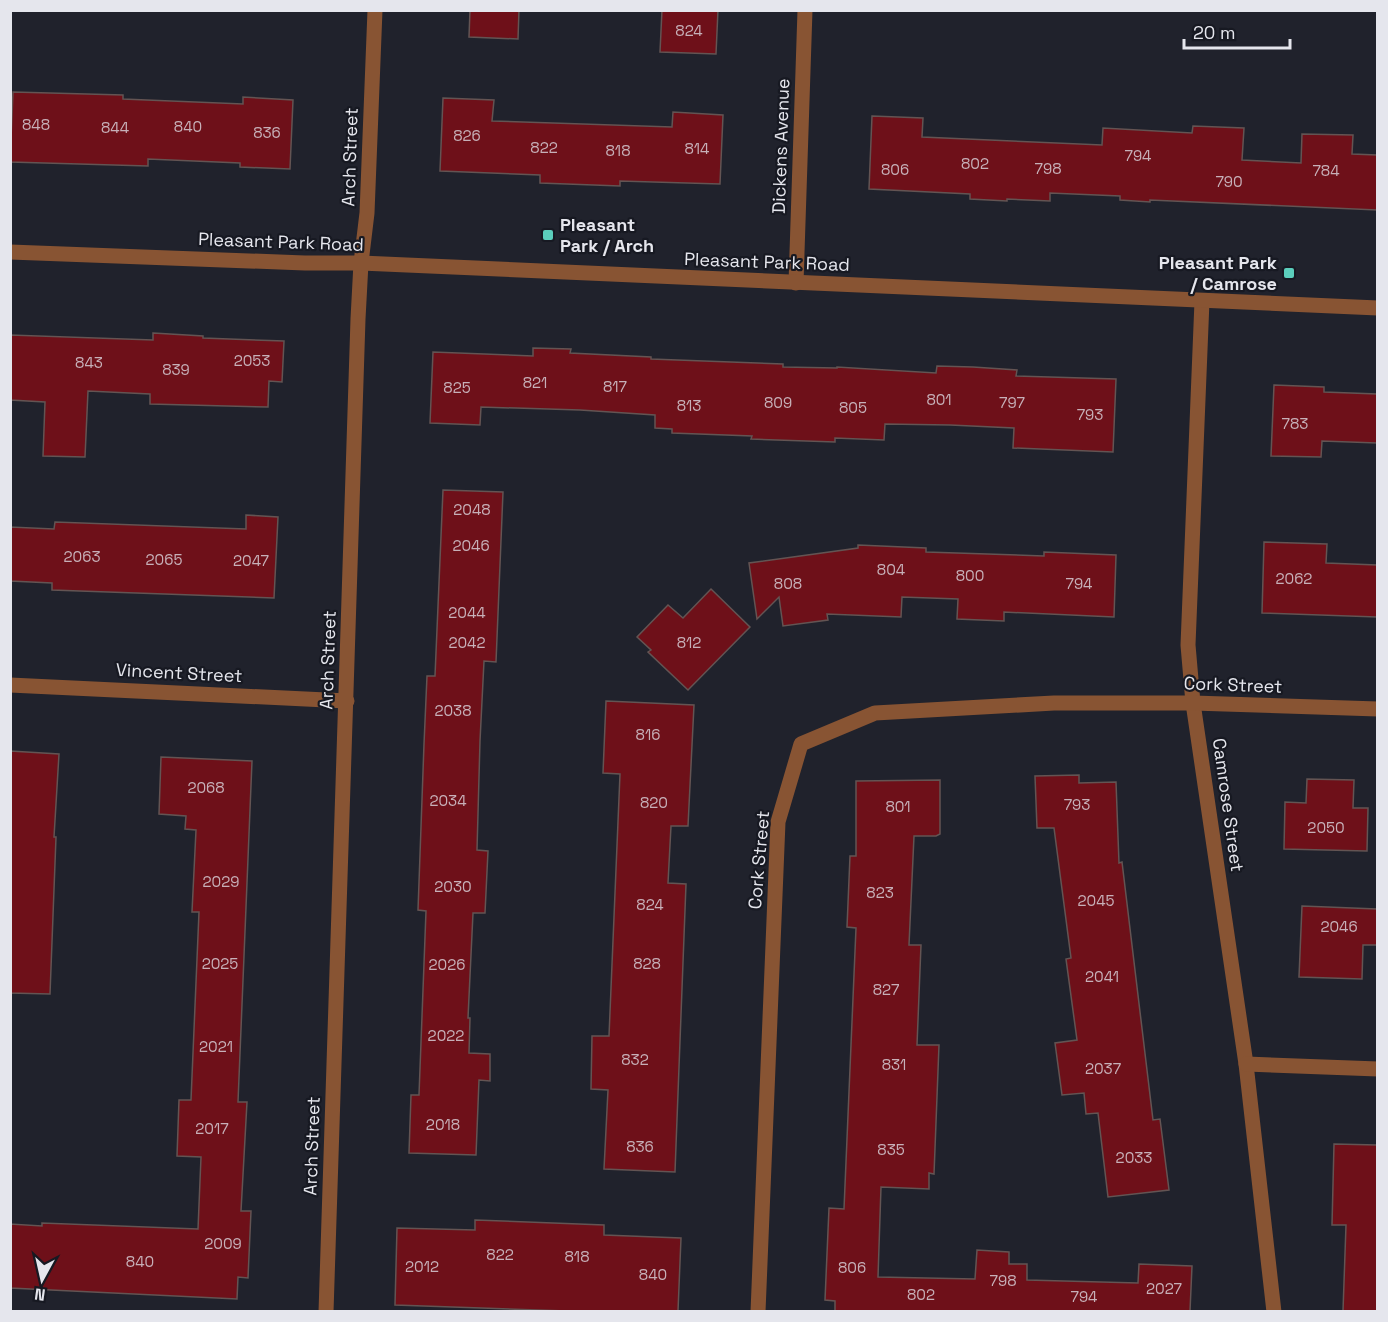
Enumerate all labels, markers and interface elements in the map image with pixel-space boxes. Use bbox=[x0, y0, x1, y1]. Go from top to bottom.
scale bar bbox=[1184, 12, 1290, 50]
house number: 824 bbox=[675, 21, 703, 40]
text: 20 m bbox=[1193, 21, 1236, 44]
street label: Dickens Avenue bbox=[767, 78, 794, 214]
street label: Arch Street bbox=[336, 107, 363, 207]
house number: 848 bbox=[22, 115, 50, 134]
house number: 840 bbox=[174, 117, 202, 136]
house number: 844 bbox=[101, 118, 129, 137]
house number: 836 bbox=[253, 123, 281, 142]
house number: 826 bbox=[453, 126, 481, 145]
house number: 822 bbox=[530, 138, 558, 157]
house number: 814 bbox=[685, 139, 710, 158]
house number: 818 bbox=[606, 141, 630, 160]
house number: 794 bbox=[1125, 146, 1152, 165]
house number: 802 bbox=[961, 154, 989, 173]
house number: 798 bbox=[1035, 159, 1061, 178]
house number: 806 bbox=[881, 160, 909, 179]
house number: 784 bbox=[1312, 161, 1340, 180]
house number: 790 bbox=[1215, 172, 1243, 191]
place label: Pleasant Park / Arch bbox=[560, 213, 654, 257]
street label: Pleasant Park Road bbox=[198, 227, 364, 256]
marker: Pleasant Park / Arch bbox=[541, 228, 555, 242]
street label: Pleasant Park Road bbox=[684, 247, 850, 276]
place label: Pleasant Park / Camrose bbox=[1159, 251, 1277, 295]
marker: Pleasant Park / Camrose bbox=[1282, 266, 1296, 280]
house number: 2053 bbox=[234, 351, 270, 370]
house number: 843 bbox=[75, 353, 103, 372]
house number: 839 bbox=[162, 360, 190, 379]
house number: 821 bbox=[523, 373, 547, 392]
house number: 817 bbox=[603, 377, 627, 396]
house number: 825 bbox=[443, 378, 471, 397]
house number: 801 bbox=[926, 390, 952, 409]
house number: 809 bbox=[764, 393, 792, 412]
house number: 797 bbox=[999, 393, 1025, 412]
house number: 813 bbox=[677, 396, 701, 415]
house number: 805 bbox=[839, 398, 867, 417]
house number: 793 bbox=[1077, 405, 1103, 424]
house number: 783 bbox=[1282, 414, 1308, 433]
house number: 2048 bbox=[453, 500, 491, 519]
house number: 2046 bbox=[452, 536, 490, 555]
house number: 2063 bbox=[64, 547, 100, 566]
house number: 2065 bbox=[146, 550, 182, 569]
house number: 2047 bbox=[233, 551, 269, 570]
house number: 804 bbox=[877, 560, 905, 579]
house number: 800 bbox=[956, 566, 984, 585]
house number: 2062 bbox=[1276, 569, 1312, 588]
house number: 808 bbox=[774, 574, 802, 593]
house number: 794 bbox=[1066, 574, 1093, 593]
house number: 2044 bbox=[448, 603, 486, 622]
street label: Arch Street bbox=[314, 610, 341, 710]
house number: 2042 bbox=[448, 633, 486, 652]
house number: 812 bbox=[677, 633, 701, 652]
street label: Vincent Street bbox=[115, 658, 243, 687]
street label: Cork Street bbox=[1183, 671, 1283, 698]
house number: 2038 bbox=[434, 701, 472, 720]
house number: 816 bbox=[636, 725, 660, 744]
street label: Camrose Street bbox=[1208, 737, 1249, 873]
house number: 2068 bbox=[187, 778, 225, 797]
house number: 2034 bbox=[429, 791, 467, 810]
house number: 820 bbox=[640, 793, 668, 812]
house number: 793 bbox=[1064, 795, 1090, 814]
house number: 801 bbox=[885, 797, 911, 816]
street label: Cork Street bbox=[743, 810, 774, 910]
house number: 2050 bbox=[1307, 818, 1345, 837]
house number: 2029 bbox=[203, 872, 239, 891]
house number: 2030 bbox=[434, 877, 472, 896]
house number: 823 bbox=[866, 883, 894, 902]
house number: 2045 bbox=[1077, 891, 1115, 910]
house number: 824 bbox=[636, 895, 664, 914]
house number: 2046 bbox=[1320, 917, 1358, 936]
house number: 2025 bbox=[202, 954, 238, 973]
house number: 828 bbox=[633, 954, 661, 973]
house number: 2026 bbox=[429, 955, 465, 974]
house number: 2041 bbox=[1085, 967, 1119, 986]
house number: 827 bbox=[873, 980, 899, 999]
house number: 2022 bbox=[428, 1026, 464, 1045]
house number: 2021 bbox=[199, 1037, 233, 1056]
house number: 832 bbox=[621, 1050, 649, 1069]
house number: 831 bbox=[882, 1055, 906, 1074]
house number: 2037 bbox=[1085, 1059, 1121, 1078]
street label: Arch Street bbox=[298, 1096, 325, 1196]
house number: 2018 bbox=[426, 1115, 460, 1134]
house number: 2017 bbox=[195, 1119, 229, 1138]
house number: 836 bbox=[626, 1137, 654, 1156]
house number: 835 bbox=[877, 1140, 905, 1159]
house number: 2033 bbox=[1116, 1148, 1152, 1167]
house number: 2009 bbox=[204, 1234, 242, 1253]
house number: 822 bbox=[486, 1245, 514, 1264]
house number: 818 bbox=[565, 1247, 589, 1266]
north arrow bbox=[12, 1250, 72, 1310]
house number: 840 bbox=[126, 1252, 154, 1271]
house number: 2012 bbox=[405, 1257, 439, 1276]
house number: 806 bbox=[838, 1258, 866, 1277]
house number: 840 bbox=[639, 1265, 667, 1284]
house number: 798 bbox=[990, 1271, 1016, 1290]
house number: 2027 bbox=[1146, 1279, 1182, 1298]
text: N bbox=[33, 1283, 47, 1306]
house number: 802 bbox=[907, 1285, 935, 1304]
house number: 794 bbox=[1071, 1287, 1098, 1306]

